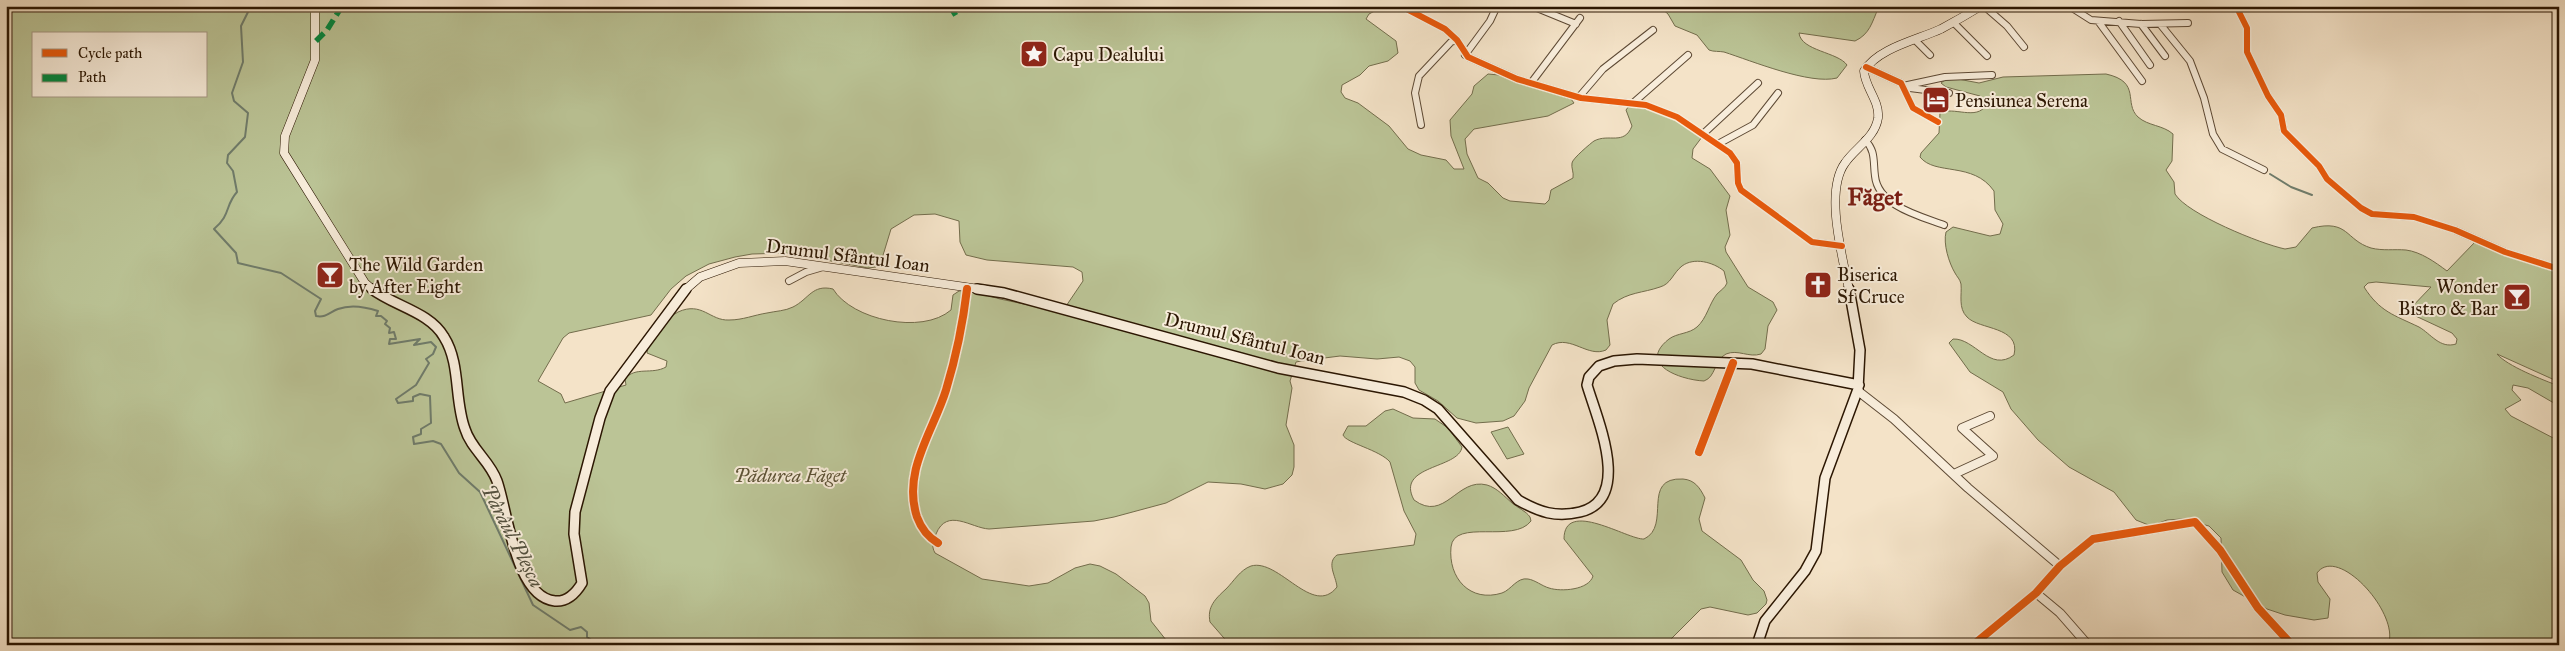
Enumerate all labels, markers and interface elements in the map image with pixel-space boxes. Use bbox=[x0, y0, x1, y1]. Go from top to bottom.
legend bbox=[32, 32, 208, 98]
place icon: Capu Dealului bbox=[1019, 39, 1049, 69]
place label: Capu Dealului bbox=[1053, 43, 1164, 66]
text: Cycle path bbox=[78, 44, 143, 62]
text: Path bbox=[78, 68, 107, 86]
hotel icon: Pensiunea Serena bbox=[1921, 85, 1951, 115]
place label: Pensiunea Serena bbox=[1955, 89, 2089, 112]
district label: Făget bbox=[1847, 182, 1903, 212]
street label: Drumul Sfântul Ioan bbox=[765, 234, 931, 277]
place label: The Wild Garden by After Eight bbox=[349, 253, 483, 299]
bar icon: The Wild Garden by After Eight bbox=[315, 260, 345, 290]
place label: Biserica Sf Cruce bbox=[1837, 263, 1905, 308]
church icon: Biserica Sf Cruce bbox=[1803, 270, 1833, 300]
place label: Wonder Bistro & Bar bbox=[2398, 275, 2499, 320]
bar icon: Wonder Bistro & Bar bbox=[2502, 282, 2532, 312]
street label: Drumul Sfântul Ioan bbox=[1162, 307, 1328, 370]
park label: Pădurea Făget bbox=[734, 464, 847, 487]
water label: Pârâul Pleșca bbox=[477, 480, 549, 592]

